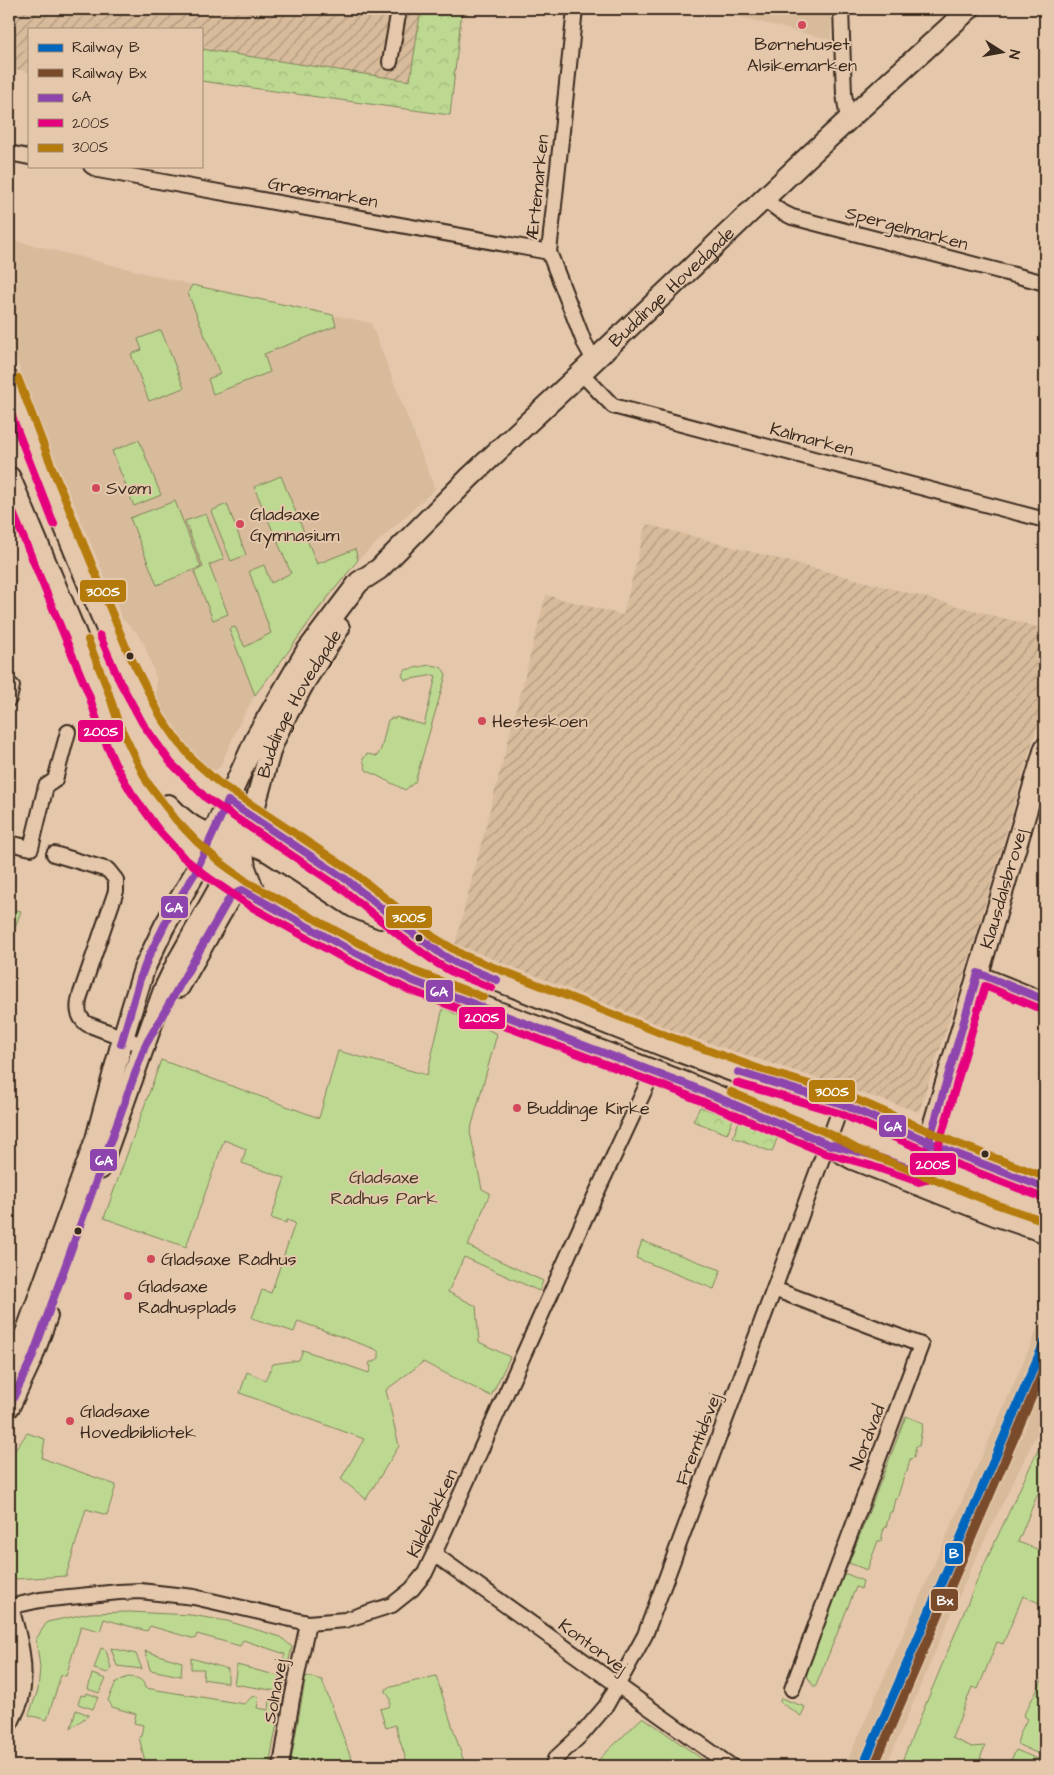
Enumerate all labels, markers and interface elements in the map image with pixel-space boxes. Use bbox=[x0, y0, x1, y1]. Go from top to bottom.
marker: Børnehuset Alsikemarken bbox=[796, 19, 808, 31]
legend bbox=[28, 28, 202, 168]
north arrow bbox=[976, 28, 1026, 78]
place label: Børnehuset Alsikemarken bbox=[747, 32, 857, 78]
text: Railway B bbox=[72, 37, 140, 59]
text: N bbox=[1003, 48, 1024, 61]
text: Railway Bx bbox=[72, 63, 148, 85]
text: 6A bbox=[72, 87, 91, 108]
text: 200S bbox=[72, 113, 110, 134]
street label: Ærtemarken bbox=[520, 133, 555, 241]
text: 300S bbox=[72, 137, 109, 158]
street label: Græsmarken bbox=[266, 171, 380, 214]
street label: Spergelmarken bbox=[843, 200, 971, 258]
street label: Buddinge Hovedgade bbox=[603, 221, 741, 353]
street label: Kålmarken bbox=[767, 416, 857, 463]
place label: Svøm bbox=[106, 476, 151, 501]
marker: Svøm bbox=[90, 482, 102, 494]
place label: Gladsaxe Gymnasium bbox=[250, 502, 339, 549]
marker: Gladsaxe Gymnasium bbox=[234, 518, 246, 530]
line badge: 300S bbox=[79, 579, 127, 603]
text: 300S bbox=[85, 582, 120, 602]
street label: Buddinge Hovedgade bbox=[251, 624, 348, 781]
unlabelled marker bbox=[125, 651, 135, 661]
place label: Hesteskoen bbox=[492, 709, 588, 734]
marker: Hesteskoen bbox=[476, 715, 488, 727]
line badge: 200S bbox=[77, 719, 124, 743]
text: 200S bbox=[83, 722, 118, 742]
street label: Klausdalsbrovej bbox=[974, 825, 1034, 952]
line badge: 6A bbox=[160, 895, 189, 919]
text: 6A bbox=[165, 898, 184, 918]
line badge: 300S bbox=[385, 905, 433, 929]
text: 300S bbox=[391, 908, 426, 928]
unlabelled marker bbox=[414, 933, 424, 943]
line badge: 6A bbox=[425, 979, 454, 1003]
text: 6A bbox=[430, 982, 449, 1002]
line badge: 200S bbox=[458, 1006, 506, 1030]
text: 200S bbox=[464, 1008, 499, 1028]
line badge: 300S bbox=[808, 1079, 856, 1103]
text: 300S bbox=[814, 1082, 849, 1102]
place label: Buddinge Kirke bbox=[527, 1096, 650, 1122]
marker: Buddinge Kirke bbox=[511, 1102, 523, 1114]
line badge: 6A bbox=[878, 1114, 907, 1138]
text: 6A bbox=[884, 1117, 903, 1137]
line badge: 6A bbox=[89, 1148, 118, 1172]
unlabelled marker bbox=[980, 1149, 990, 1159]
text: 6A bbox=[95, 1151, 114, 1171]
line badge: 200S bbox=[909, 1152, 957, 1176]
text: 200S bbox=[915, 1155, 950, 1175]
park label: Gladsaxe Rådhus Park bbox=[330, 1165, 438, 1211]
unlabelled marker bbox=[73, 1226, 83, 1236]
place label: Gladsaxe Rådhus bbox=[161, 1247, 297, 1272]
marker: Gladsaxe Rådhus bbox=[145, 1253, 157, 1265]
place label: Gladsaxe Rådhusplads bbox=[138, 1274, 237, 1320]
marker: Gladsaxe Rådhusplads bbox=[122, 1290, 134, 1302]
street label: Fremtidsvej bbox=[669, 1389, 728, 1489]
place label: Gladsaxe Hovedbibliotek bbox=[80, 1399, 196, 1445]
street label: Nordvad bbox=[844, 1401, 891, 1474]
marker: Gladsaxe Hovedbibliotek bbox=[64, 1415, 76, 1427]
street label: Kildebakken bbox=[401, 1465, 464, 1562]
line badge: B bbox=[944, 1542, 964, 1565]
text: B bbox=[949, 1544, 959, 1564]
line badge: Bx bbox=[930, 1588, 959, 1612]
text: Bx bbox=[937, 1591, 954, 1611]
street label: Kontorvej bbox=[553, 1613, 633, 1680]
street label: Solnavej bbox=[257, 1656, 294, 1725]

